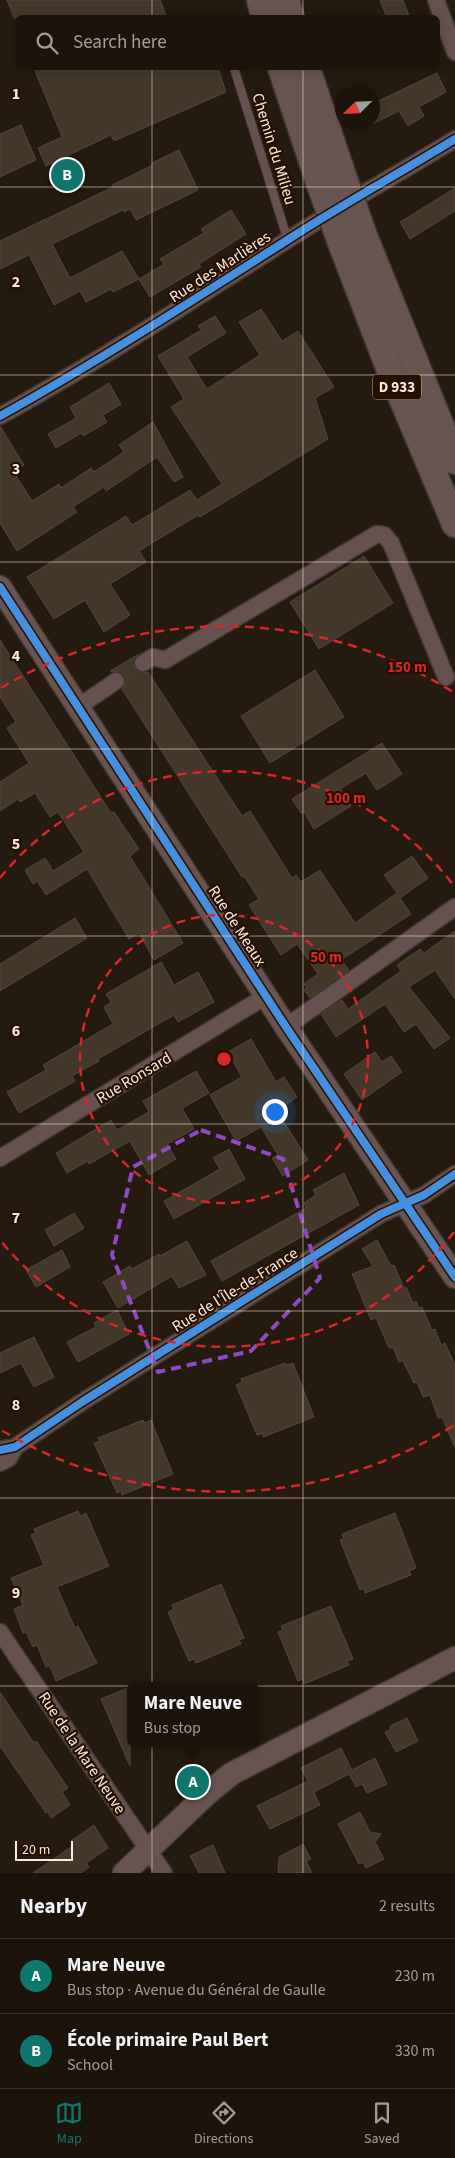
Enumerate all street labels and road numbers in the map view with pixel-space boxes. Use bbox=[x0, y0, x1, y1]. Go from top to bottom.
street label: Chemin du Milieu bbox=[247, 90, 301, 208]
street label: Rue des Marlières bbox=[165, 226, 275, 308]
road number: D 933 bbox=[373, 374, 421, 400]
street label: Rue de Meaux bbox=[203, 881, 271, 971]
street label: Rue Ronsard bbox=[92, 1047, 176, 1109]
street label: Rue de l'Île-de-France bbox=[168, 1242, 302, 1338]
street label: Rue de la Mare Neuve bbox=[33, 1688, 131, 1818]

